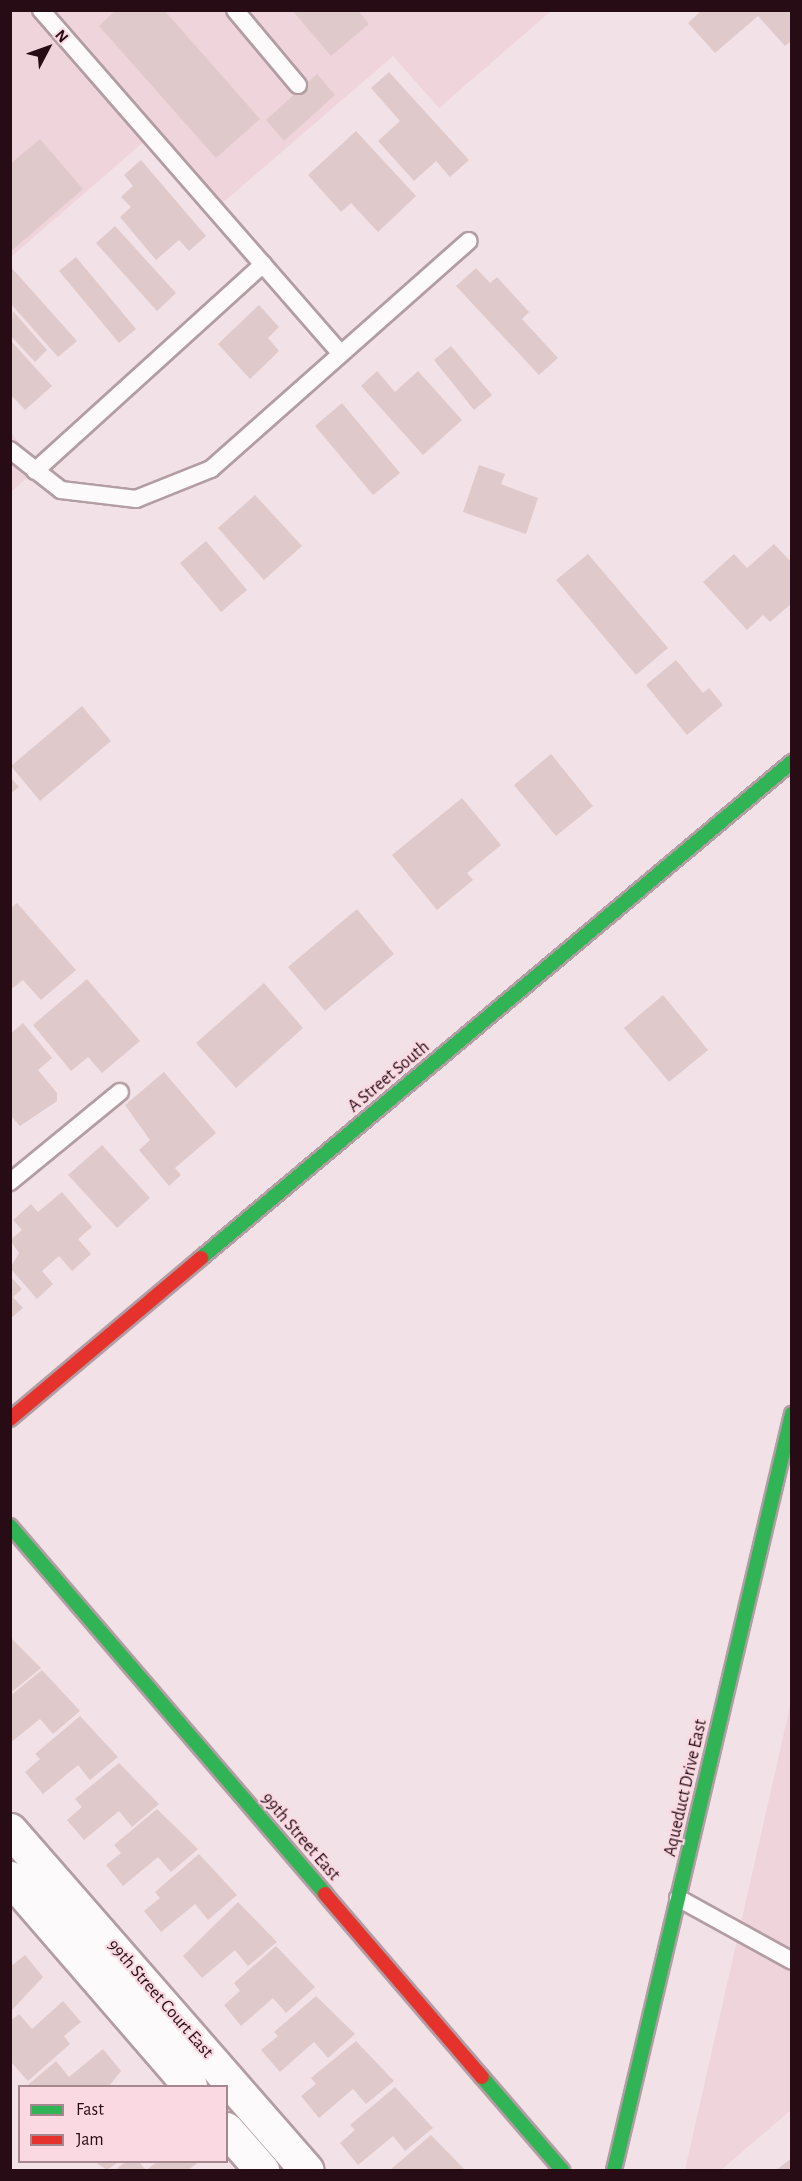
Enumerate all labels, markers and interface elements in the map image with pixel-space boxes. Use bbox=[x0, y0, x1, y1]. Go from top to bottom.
north arrow bbox=[18, 18, 78, 78]
text: N bbox=[52, 27, 71, 46]
street label: A Street South bbox=[344, 1037, 434, 1117]
street label: Aqueduct Drive East bbox=[660, 1717, 712, 1859]
street label: 99th Street East bbox=[256, 1789, 344, 1885]
street label: 99th Street Court East bbox=[102, 1935, 218, 2063]
legend bbox=[18, 2085, 228, 2163]
text: Fast bbox=[76, 2101, 104, 2119]
text: Jam bbox=[76, 2131, 104, 2149]

